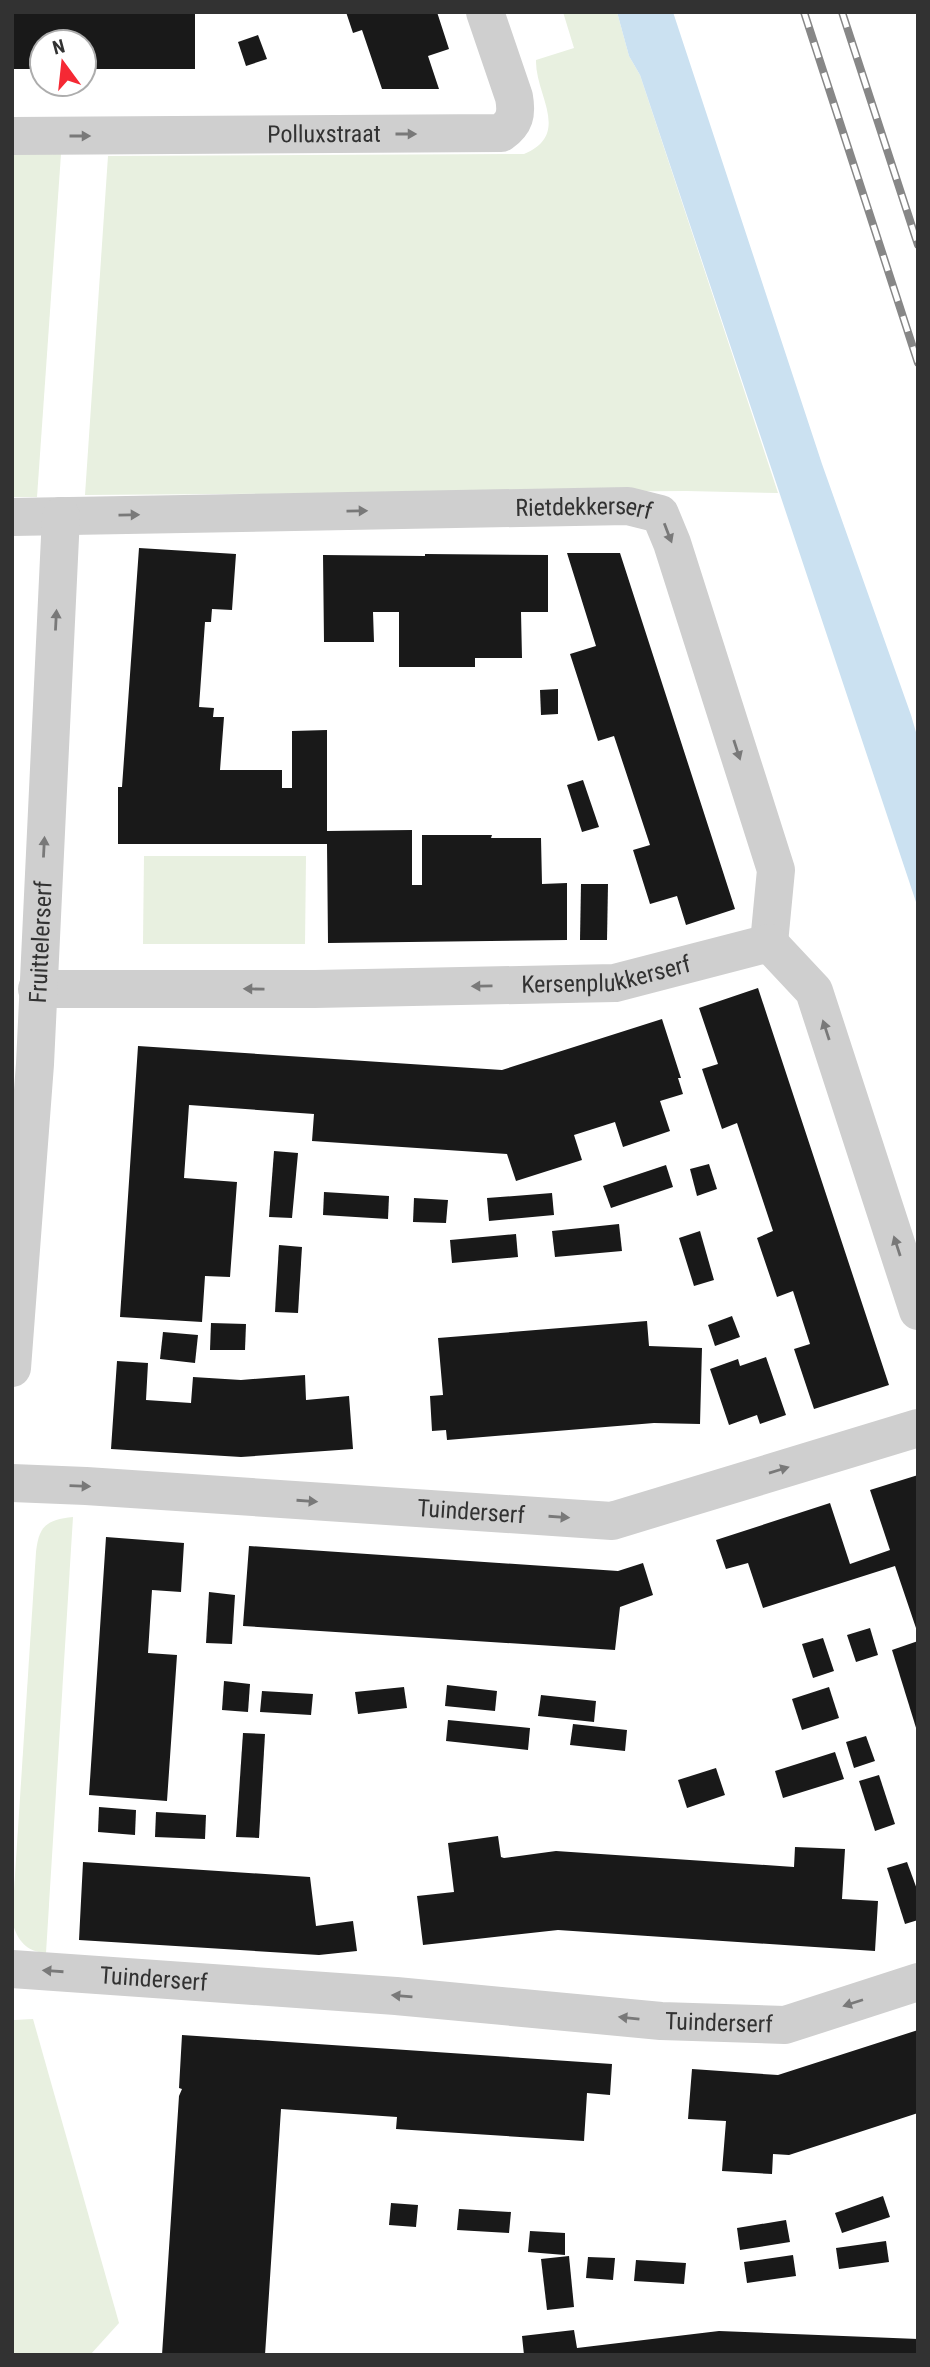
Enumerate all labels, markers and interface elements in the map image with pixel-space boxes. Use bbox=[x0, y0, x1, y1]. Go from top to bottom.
north arrow bbox=[28, 28, 98, 98]
text: N bbox=[50, 34, 67, 60]
street label: Polluxstraat bbox=[267, 120, 381, 148]
one-way arrow bbox=[395, 128, 417, 140]
one-way arrow bbox=[70, 130, 92, 142]
street label: Rietdekkerserf bbox=[515, 492, 655, 526]
one-way arrow bbox=[346, 505, 368, 517]
one-way arrow bbox=[118, 509, 140, 521]
one-way arrow bbox=[662, 523, 673, 544]
one-way arrow bbox=[50, 609, 61, 631]
one-way arrow bbox=[733, 739, 743, 760]
one-way arrow bbox=[39, 836, 50, 858]
street label: Fruittelerserf bbox=[24, 880, 58, 1004]
street label: Kersenplukkerserf bbox=[521, 950, 694, 999]
one-way arrow bbox=[470, 980, 492, 992]
one-way arrow bbox=[243, 983, 265, 995]
one-way arrow bbox=[820, 1019, 831, 1040]
one-way arrow bbox=[891, 1235, 901, 1256]
one-way arrow bbox=[768, 1465, 789, 1475]
one-way arrow bbox=[70, 1480, 92, 1491]
street label: Tuinderserf bbox=[416, 1494, 526, 1529]
one-way arrow bbox=[297, 1495, 319, 1506]
one-way arrow bbox=[548, 1512, 570, 1523]
street label: Tuinderserf bbox=[99, 1961, 209, 1997]
one-way arrow bbox=[42, 1966, 64, 1977]
one-way arrow bbox=[391, 1990, 413, 2001]
one-way arrow bbox=[842, 1998, 863, 2009]
street label: Tuinderserf bbox=[664, 2007, 774, 2039]
one-way arrow bbox=[618, 2012, 640, 2023]

